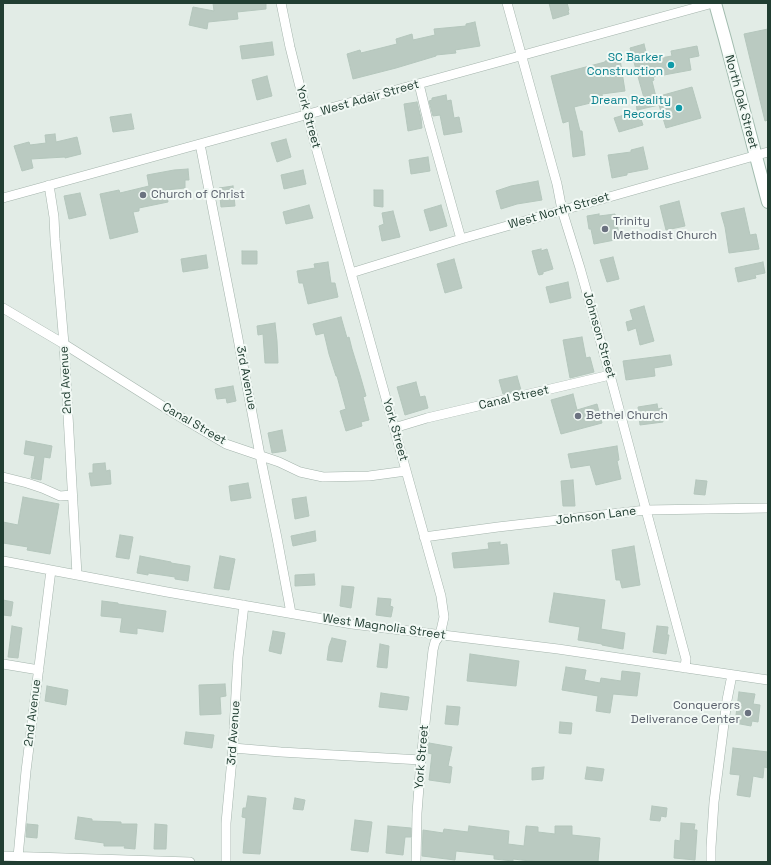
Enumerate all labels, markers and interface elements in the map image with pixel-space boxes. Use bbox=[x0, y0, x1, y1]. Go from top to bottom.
place label: SC Barker Construction bbox=[587, 51, 663, 79]
street label: North Oak Street bbox=[721, 53, 761, 151]
marker: SC Barker Construction bbox=[666, 60, 676, 70]
street label: West Adair Street bbox=[319, 77, 421, 119]
street label: York Street bbox=[293, 84, 323, 150]
place label: Dream Reality Records bbox=[591, 94, 671, 122]
marker: Dream Reality Records bbox=[674, 103, 684, 113]
place label: Church of Christ bbox=[151, 188, 245, 202]
marker: Church of Christ bbox=[138, 190, 148, 200]
street label: West North Street bbox=[507, 190, 611, 232]
place label: Trinity Methodist Church bbox=[613, 215, 717, 243]
marker: Trinity Methodist Church bbox=[600, 224, 610, 234]
street label: Johnson Street bbox=[580, 290, 618, 380]
street label: 3rd Avenue bbox=[233, 345, 259, 411]
street label: 2nd Avenue bbox=[57, 346, 75, 414]
street label: Canal Street bbox=[478, 383, 550, 413]
street label: York Street bbox=[379, 397, 411, 463]
street label: Canal Street bbox=[159, 400, 229, 448]
place label: Bethel Church bbox=[586, 409, 668, 423]
marker: Bethel Church bbox=[573, 411, 583, 421]
street label: Johnson Lane bbox=[555, 504, 637, 528]
street label: West Magnolia Street bbox=[321, 611, 447, 643]
street label: 2nd Avenue bbox=[22, 678, 44, 748]
place label: Conquerors Deliverance Center bbox=[631, 699, 740, 727]
street label: 3rd Avenue bbox=[225, 700, 243, 766]
marker: Conquerors Deliverance Center bbox=[743, 708, 753, 718]
street label: York Street bbox=[412, 724, 432, 790]

